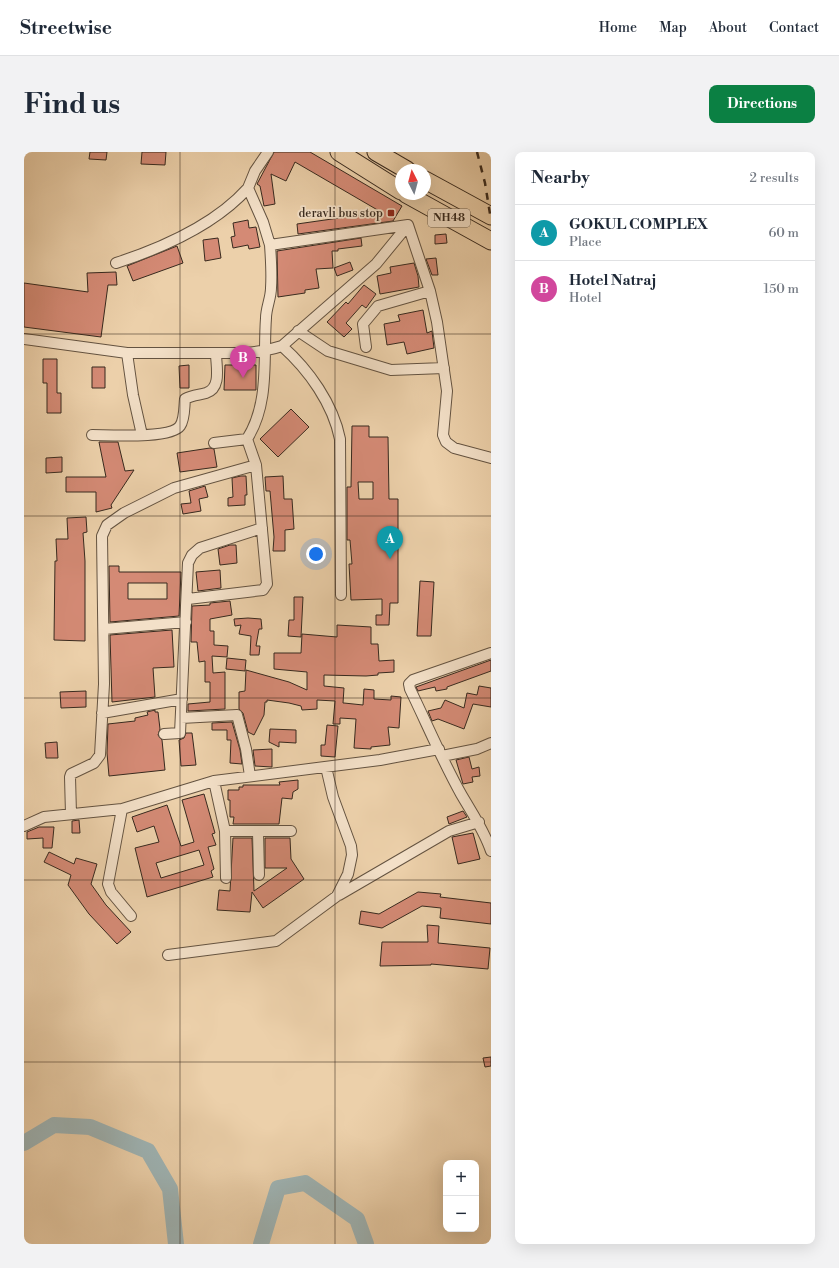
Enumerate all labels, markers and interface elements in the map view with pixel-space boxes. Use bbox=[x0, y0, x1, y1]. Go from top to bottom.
text: Streetwise bbox=[20, 16, 112, 40]
text: Home bbox=[599, 19, 637, 37]
text: Map bbox=[659, 19, 687, 37]
text: About bbox=[709, 19, 747, 37]
text: Contact bbox=[769, 19, 819, 37]
button: Directions bbox=[709, 85, 815, 123]
text: Find us bbox=[24, 87, 120, 122]
north arrow bbox=[395, 164, 431, 200]
text: Nearby bbox=[531, 167, 590, 189]
text: 2 results bbox=[750, 170, 799, 186]
place label: deravli bus stop bbox=[299, 206, 383, 221]
marker: deravli bus stop bbox=[386, 208, 396, 218]
road number: NH48 bbox=[428, 209, 470, 227]
text: GOKUL COMPLEX bbox=[569, 215, 708, 234]
text: A bbox=[539, 225, 549, 241]
text: 60 m bbox=[768, 225, 799, 241]
text: Place bbox=[569, 234, 601, 250]
text: Hotel Natraj bbox=[569, 271, 656, 290]
text: B bbox=[539, 281, 549, 297]
text: 150 m bbox=[764, 281, 799, 297]
text: Hotel bbox=[569, 290, 602, 306]
pin: B bbox=[230, 345, 256, 378]
pin: A bbox=[377, 526, 403, 559]
your location bbox=[306, 544, 326, 564]
map controls bbox=[443, 1160, 479, 1232]
button: + bbox=[443, 1160, 479, 1196]
button: − bbox=[443, 1196, 479, 1232]

